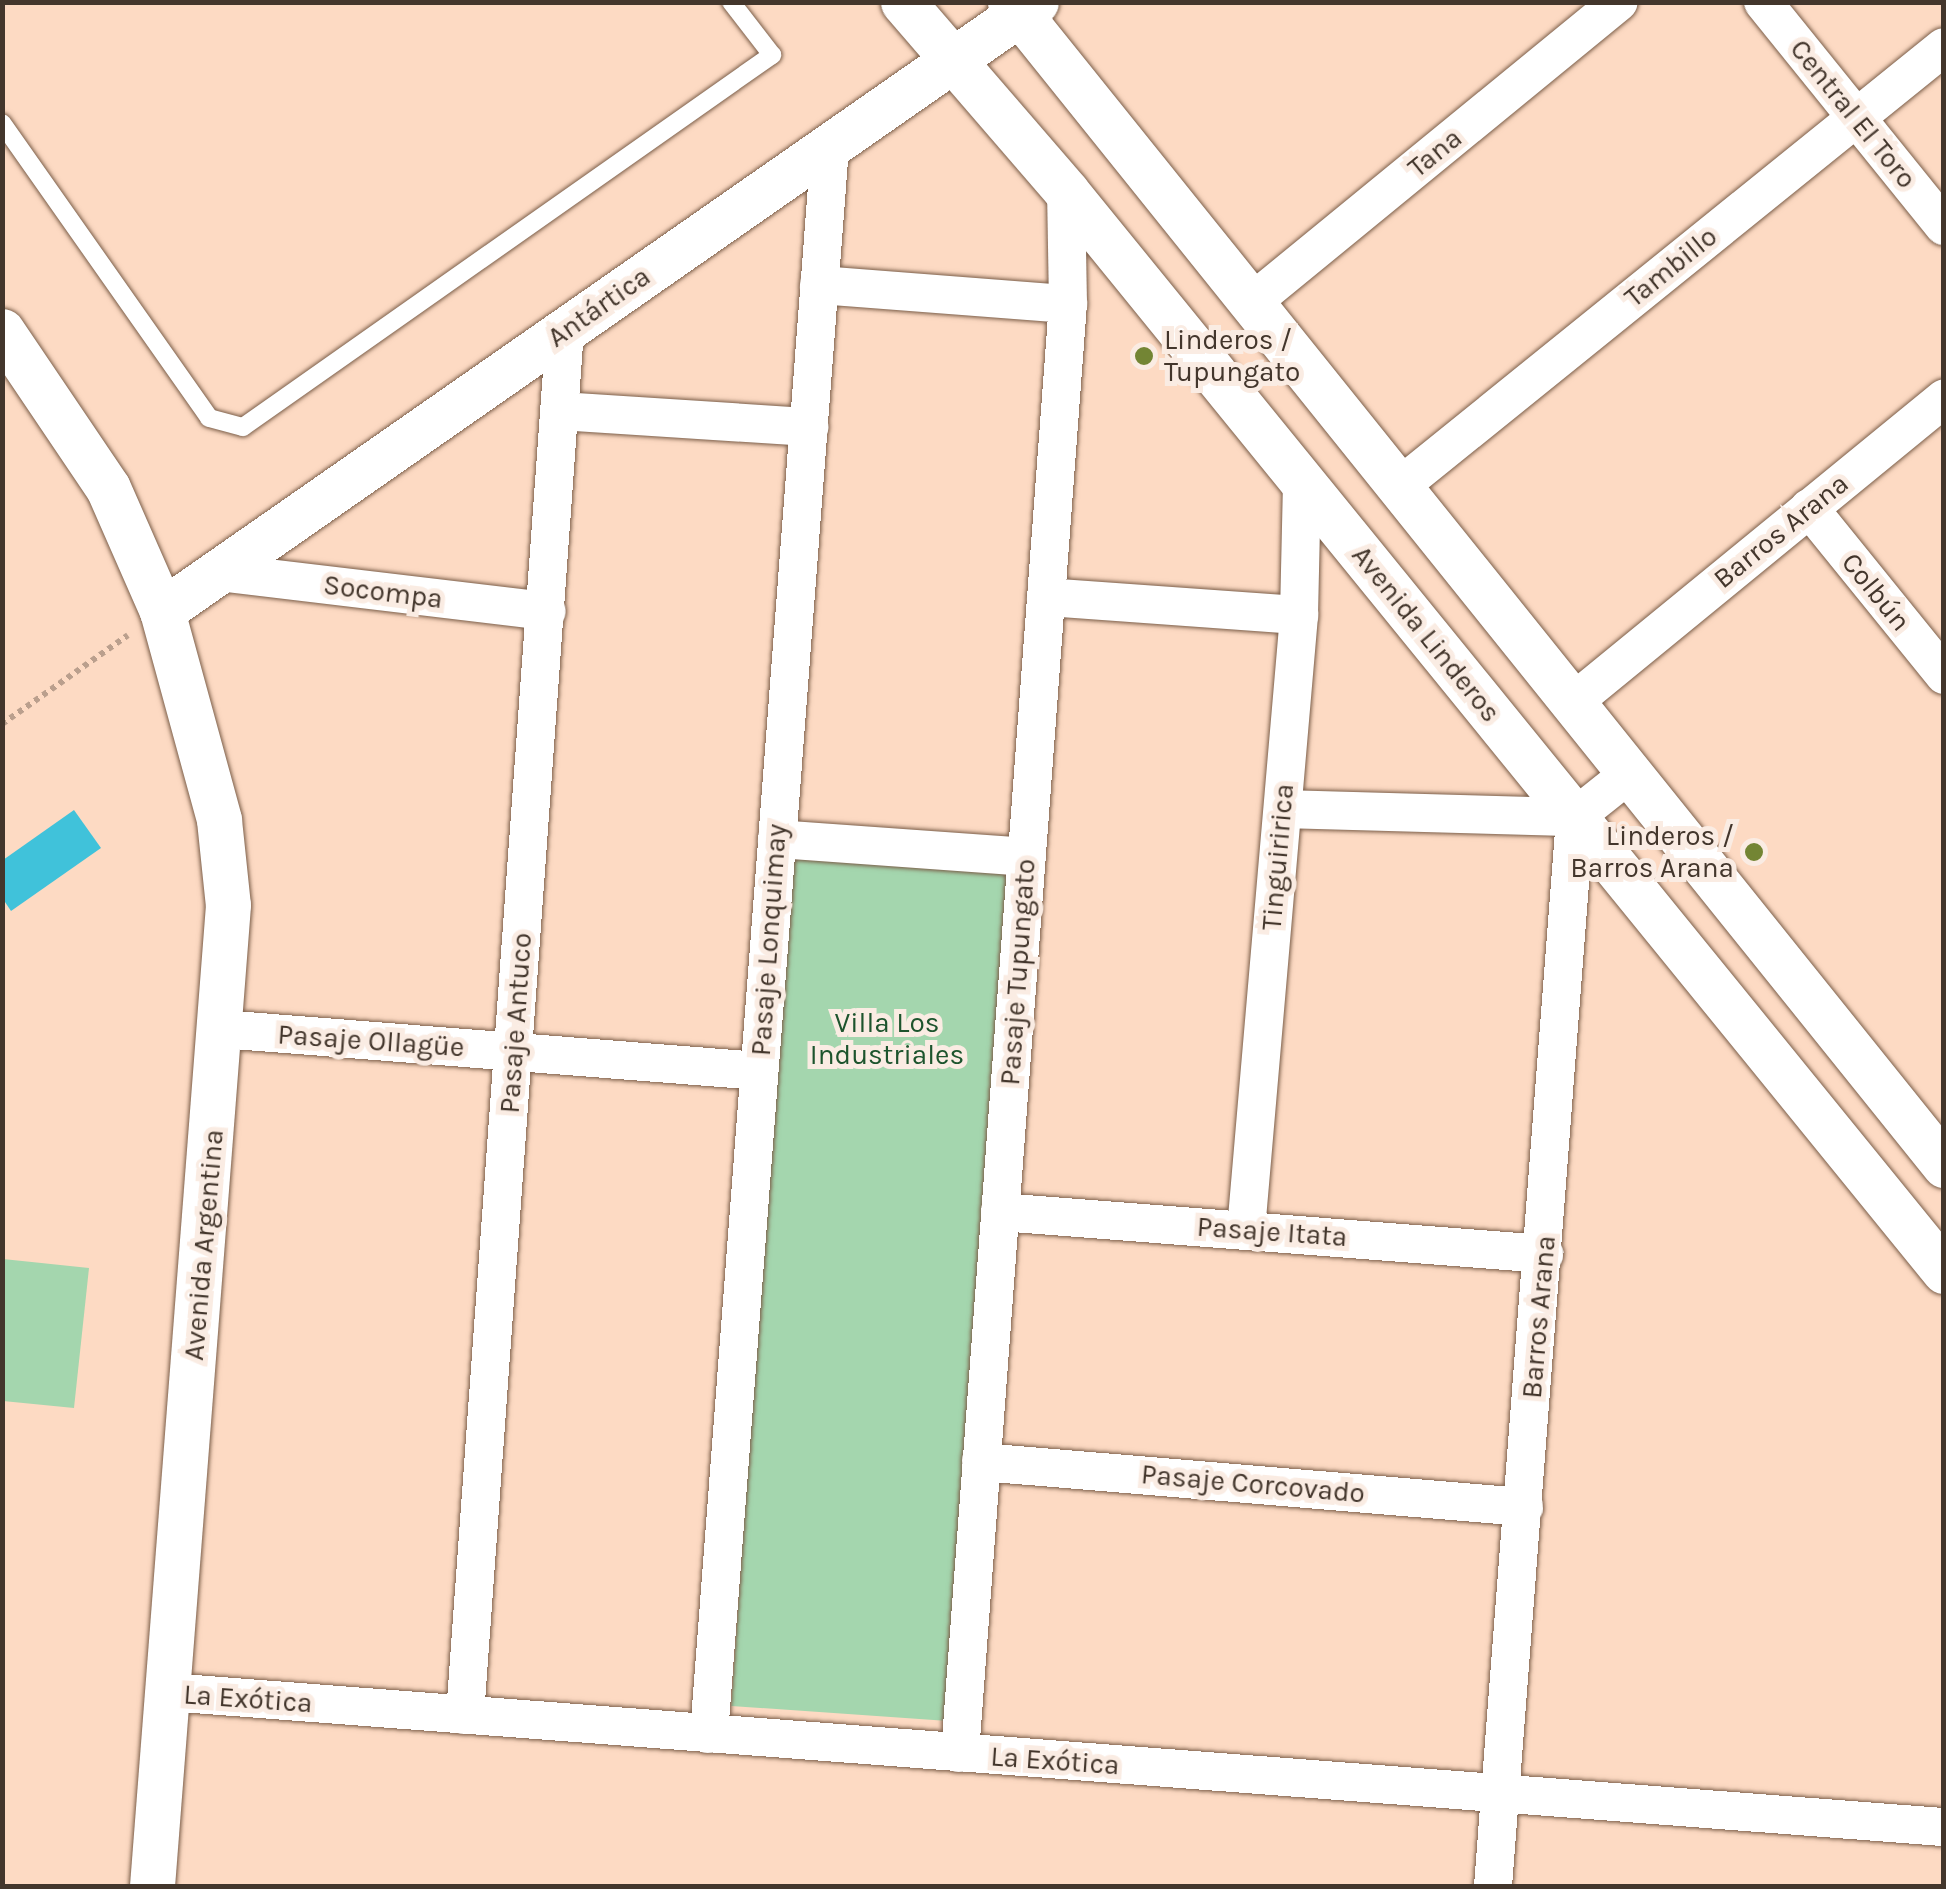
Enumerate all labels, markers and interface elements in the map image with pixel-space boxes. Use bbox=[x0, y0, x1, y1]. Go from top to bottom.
street label: Central El Toro bbox=[1783, 33, 1923, 195]
street label: Tana bbox=[1401, 121, 1469, 185]
street label: Tambillo bbox=[1618, 220, 1724, 314]
street label: Antártica bbox=[541, 259, 657, 355]
place label: Linderos / Tupungato bbox=[1164, 323, 1300, 389]
marker: Linderos / Tupungato bbox=[1133, 345, 1155, 367]
street label: Barros Arana bbox=[1707, 466, 1855, 596]
street label: Avenida Linderos bbox=[1345, 539, 1507, 729]
street label: Colbún bbox=[1834, 546, 1918, 638]
street label: Socompa bbox=[321, 568, 445, 616]
street label: Tinguiririca bbox=[1255, 782, 1301, 932]
place label: Linderos / Barros Arana bbox=[1570, 819, 1734, 885]
street label: Pasaje Lonquimay bbox=[744, 823, 794, 1057]
marker: Linderos / Barros Arana bbox=[1743, 841, 1765, 863]
street label: Pasaje Tupungato bbox=[993, 858, 1043, 1086]
street label: Pasaje Antuco bbox=[493, 932, 539, 1114]
park label: Villa Los Industriales bbox=[810, 1006, 964, 1072]
street label: Pasaje Ollagüe bbox=[276, 1018, 466, 1064]
street label: Avenida Argentina bbox=[177, 1128, 231, 1362]
street label: Pasaje Itata bbox=[1196, 1210, 1348, 1254]
street label: Barros Arana bbox=[1515, 1234, 1563, 1400]
street label: Pasaje Corcovado bbox=[1140, 1457, 1366, 1511]
street label: La Exótica bbox=[182, 1678, 314, 1720]
street label: La Exótica bbox=[989, 1740, 1121, 1782]

